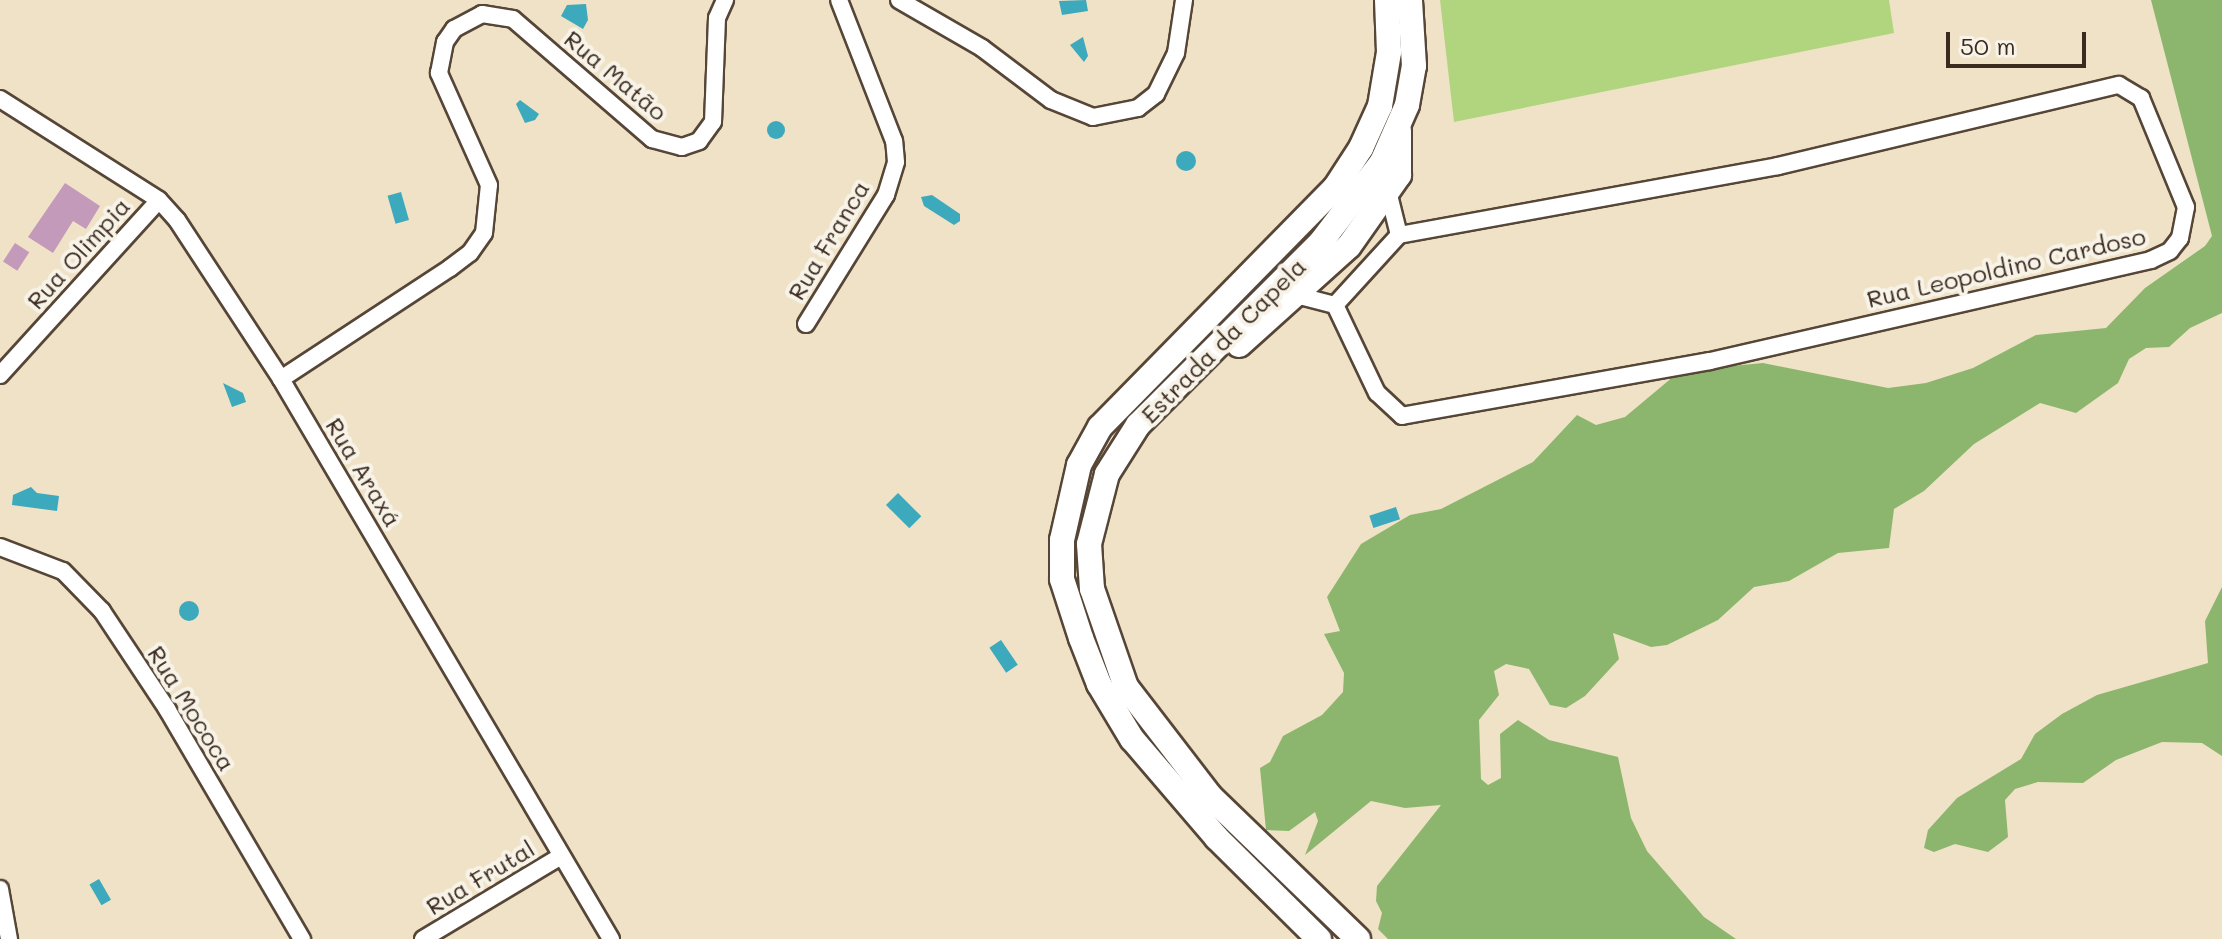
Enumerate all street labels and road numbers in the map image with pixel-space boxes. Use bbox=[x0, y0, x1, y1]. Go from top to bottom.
street label: Rua Matão bbox=[559, 24, 673, 126]
street label: Rua Franca bbox=[781, 175, 875, 305]
street label: Rua Olimpia bbox=[21, 191, 135, 315]
street label: Rua Leopoldino Cardoso bbox=[1864, 221, 2148, 313]
street label: Estrada da Capela bbox=[1135, 252, 1311, 428]
street label: Rua Araxá bbox=[320, 412, 408, 532]
street label: Rua Mococa bbox=[142, 640, 242, 776]
street label: Rua Frutal bbox=[421, 833, 539, 921]

